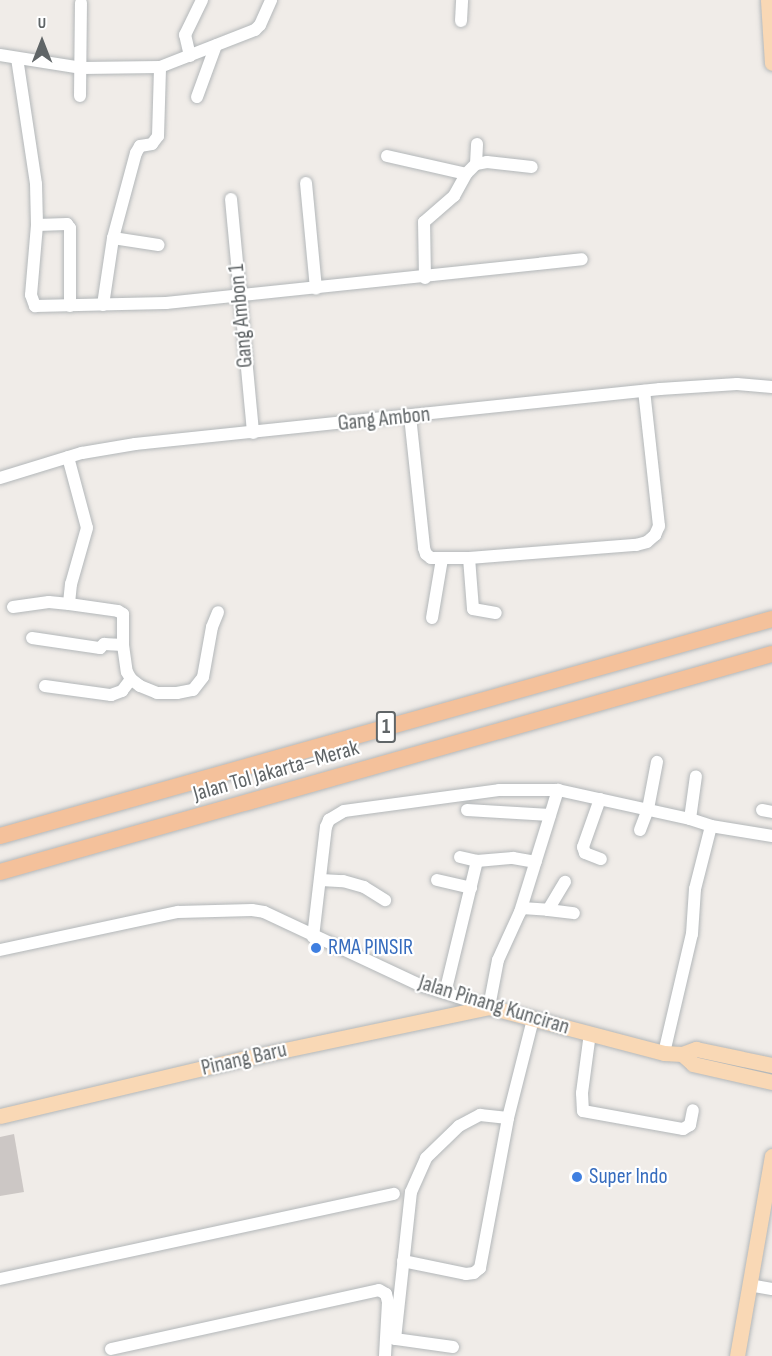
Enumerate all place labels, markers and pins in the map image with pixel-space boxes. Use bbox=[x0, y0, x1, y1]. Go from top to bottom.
place label: RMA PINSIR bbox=[328, 935, 413, 961]
marker: RMA PINSIR bbox=[309, 941, 323, 955]
place label: Super Indo bbox=[589, 1164, 668, 1190]
marker: Super Indo bbox=[570, 1170, 584, 1184]

